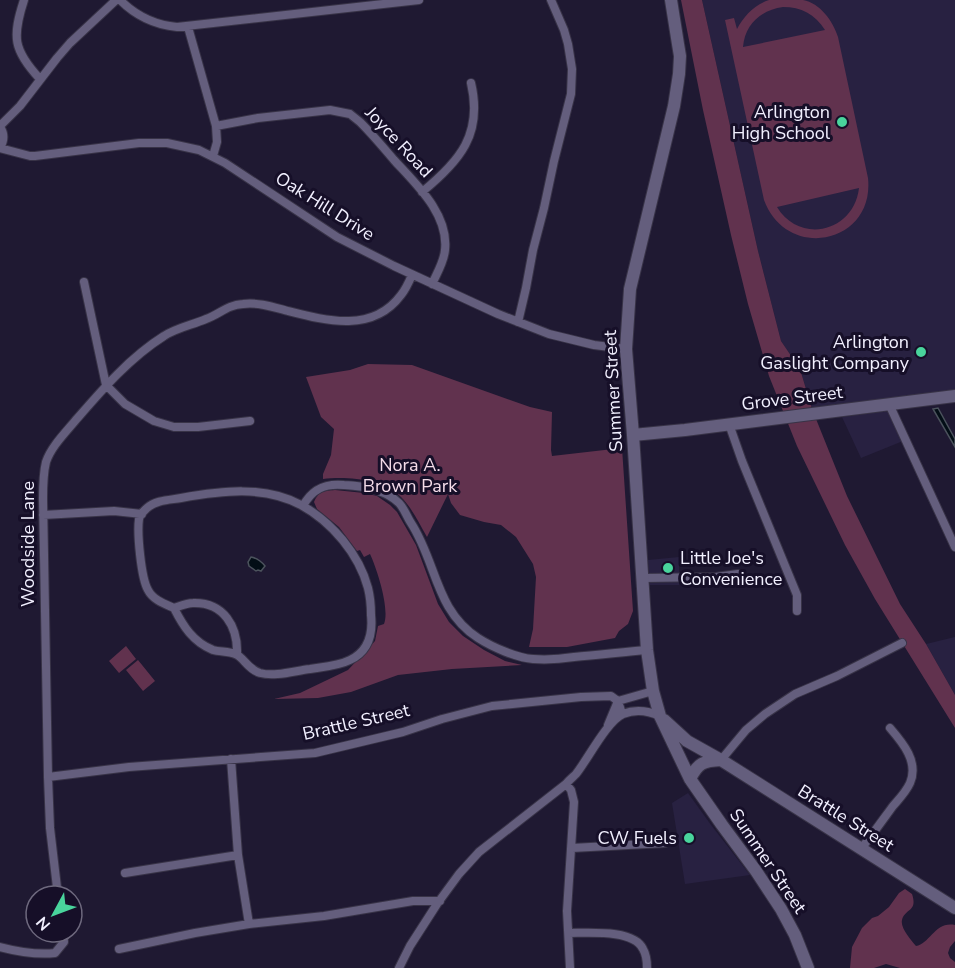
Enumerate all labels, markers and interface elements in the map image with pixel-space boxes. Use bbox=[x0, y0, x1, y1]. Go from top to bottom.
place label: Arlington High School bbox=[732, 100, 831, 145]
street label: Joyce Road bbox=[359, 101, 438, 183]
marker: Arlington High School bbox=[835, 115, 849, 129]
street label: Oak Hill Drive bbox=[271, 166, 379, 246]
street label: Summer Street bbox=[598, 329, 628, 452]
place label: Arlington Gaslight Company bbox=[760, 330, 910, 375]
marker: Arlington Gaslight Company bbox=[914, 345, 928, 359]
street label: Grove Street bbox=[740, 380, 845, 416]
park label: Nora A. Brown Park bbox=[363, 453, 458, 498]
street label: Woodside Lane bbox=[16, 481, 40, 607]
place label: Little Joe's Convenience bbox=[680, 546, 782, 591]
marker: Little Joe's Convenience bbox=[661, 561, 675, 575]
street label: Brattle Street bbox=[300, 698, 412, 746]
street label: Brattle Street bbox=[793, 779, 899, 857]
street label: Summer Street bbox=[724, 804, 812, 919]
place label: CW Fuels bbox=[598, 826, 677, 850]
marker: CW Fuels bbox=[682, 831, 696, 845]
north arrow bbox=[24, 884, 84, 944]
text: N bbox=[31, 911, 56, 935]

